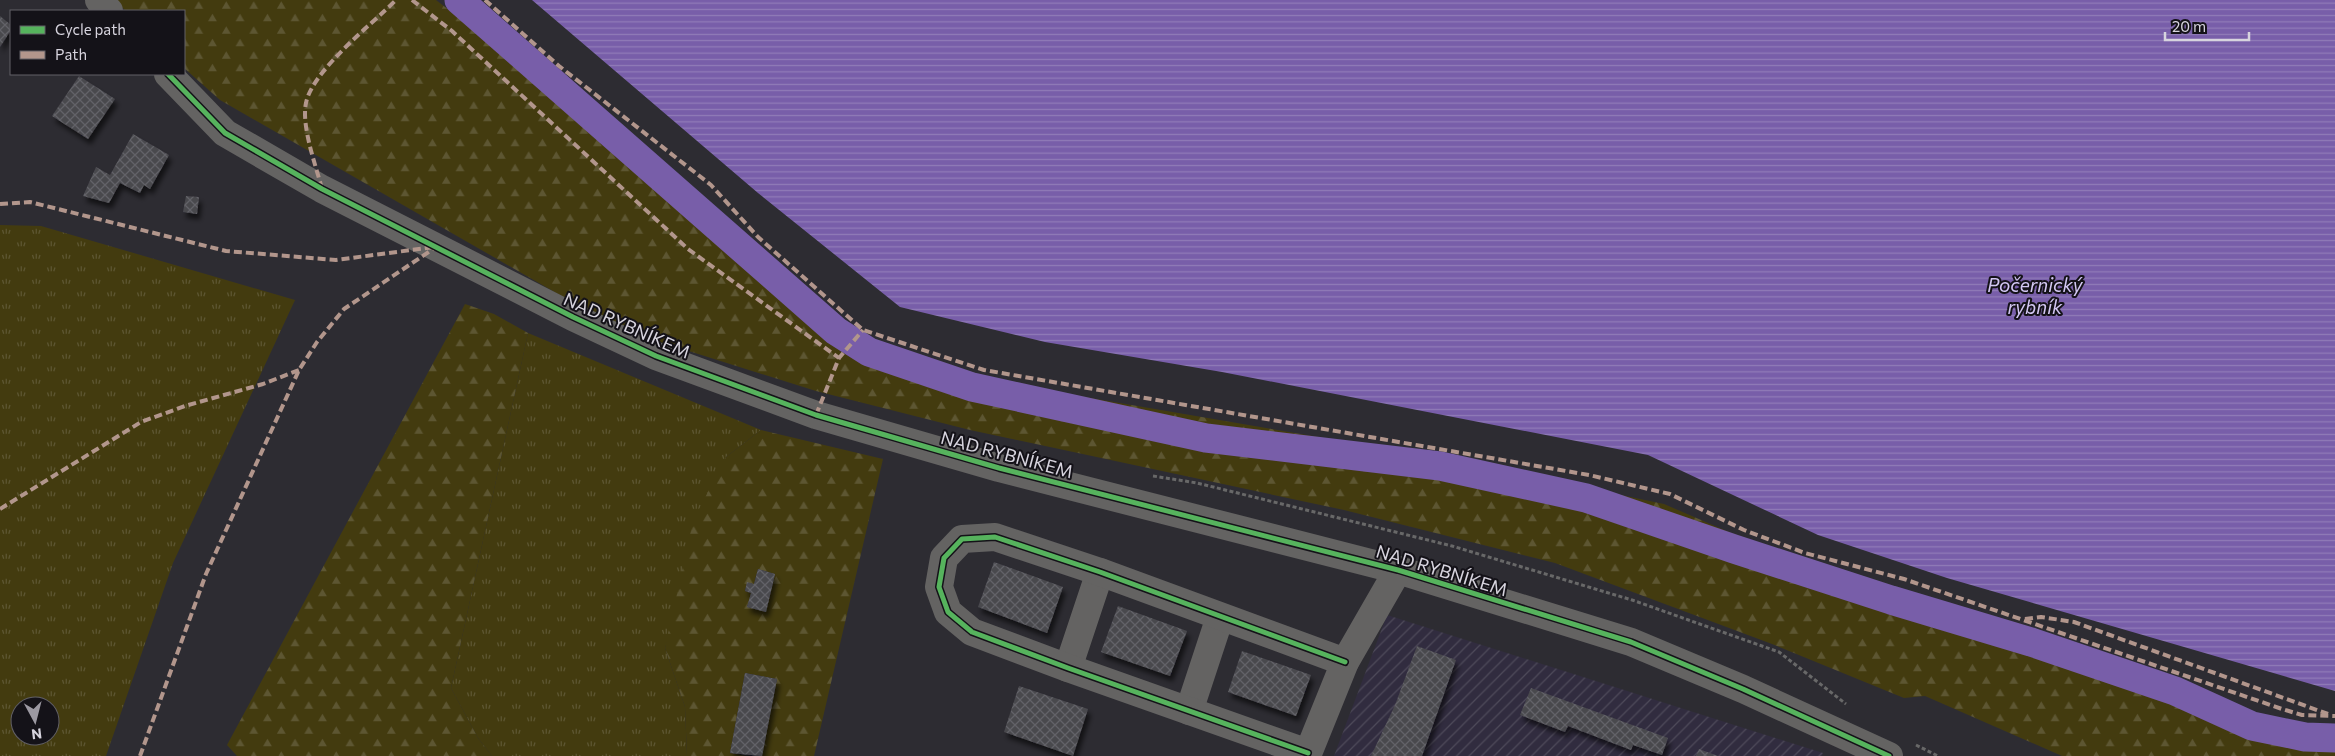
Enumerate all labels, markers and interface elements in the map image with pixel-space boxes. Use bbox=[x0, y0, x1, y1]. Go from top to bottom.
legend bbox=[10, 10, 185, 75]
scale bar bbox=[2165, 10, 2249, 42]
text: 20 m bbox=[2172, 17, 2206, 35]
text: Cycle path bbox=[55, 20, 126, 38]
text: Path bbox=[55, 45, 87, 63]
water label: Počernický rybník bbox=[1987, 273, 2084, 318]
street label: NAD RYBNÍKEM bbox=[560, 287, 694, 363]
street label: NAD RYBNÍKEM bbox=[938, 426, 1076, 482]
street label: NAD RYBNÍKEM bbox=[1374, 540, 1510, 600]
north arrow bbox=[10, 696, 60, 746]
text: N bbox=[30, 725, 43, 743]

